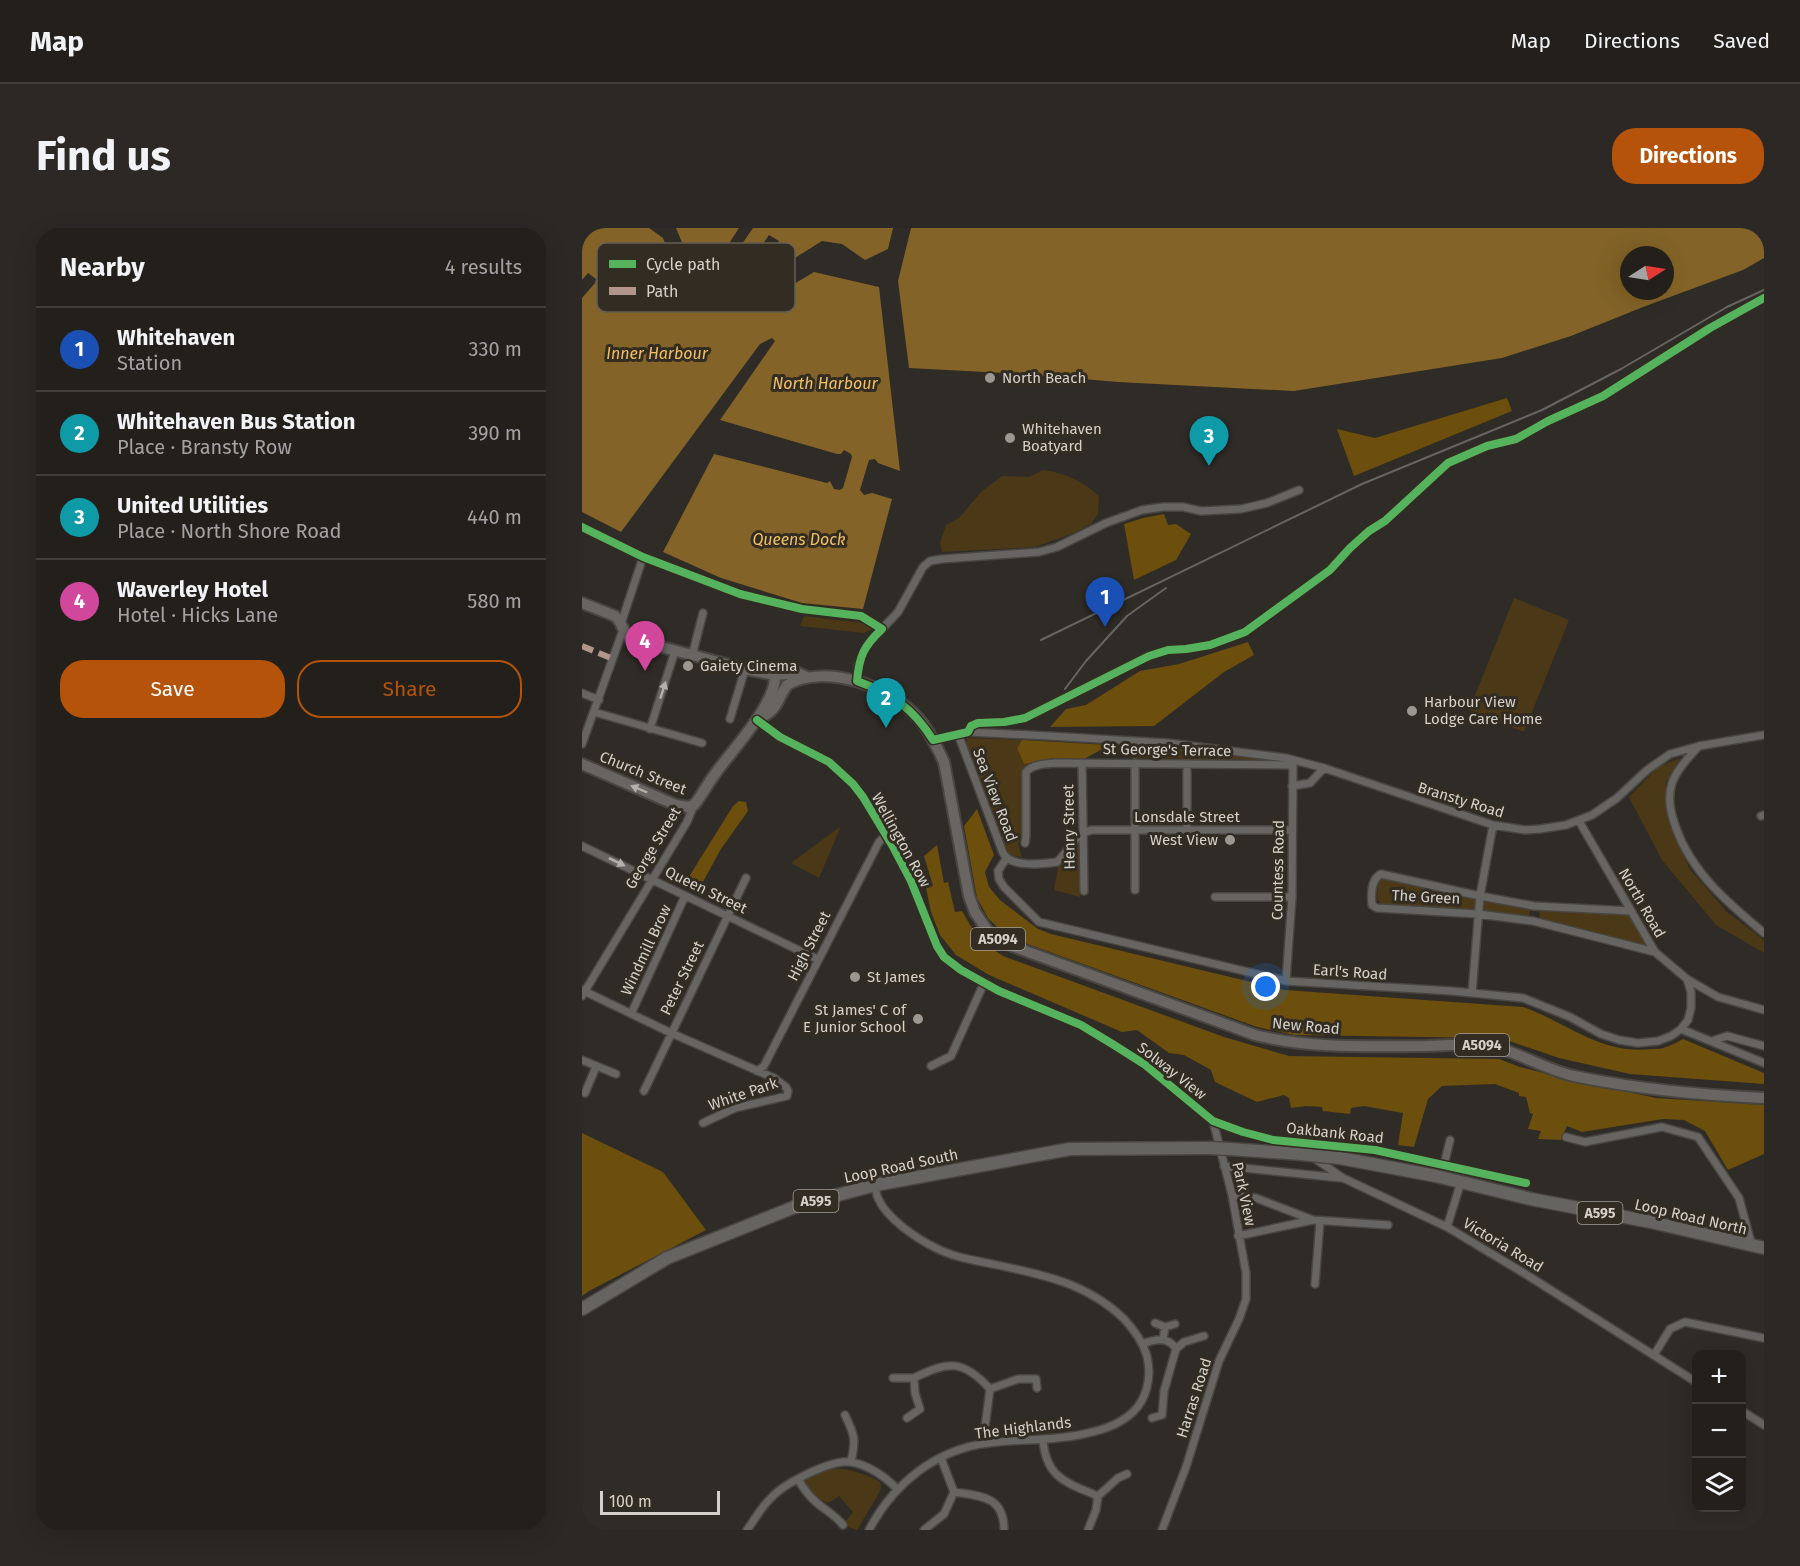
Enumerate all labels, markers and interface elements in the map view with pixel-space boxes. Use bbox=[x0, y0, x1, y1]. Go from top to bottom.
text: Map bbox=[30, 25, 84, 58]
text: Map bbox=[1511, 28, 1551, 54]
text: Directions bbox=[1584, 28, 1680, 54]
text: Saved bbox=[1713, 28, 1770, 54]
button: Directions bbox=[1612, 128, 1764, 184]
text: Find us bbox=[36, 131, 171, 181]
legend bbox=[597, 243, 795, 312]
north arrow bbox=[1620, 246, 1674, 300]
text: Nearby bbox=[60, 252, 145, 283]
text: 4 results bbox=[445, 255, 522, 279]
text: Cycle path bbox=[646, 255, 720, 274]
text: Path bbox=[646, 282, 678, 301]
text: Whitehaven bbox=[117, 324, 235, 351]
text: 1 bbox=[75, 337, 84, 361]
text: 330 m bbox=[468, 337, 522, 361]
water label: Inner Harbour bbox=[606, 344, 709, 363]
text: Station bbox=[117, 351, 182, 375]
place label: North Beach bbox=[1002, 369, 1086, 387]
marker: North Beach bbox=[983, 371, 997, 385]
water label: North Harbour bbox=[772, 374, 878, 393]
text: Whitehaven Bus Station bbox=[117, 408, 355, 435]
pin: 3 bbox=[1190, 416, 1228, 466]
place label: Whitehaven Boatyard bbox=[1022, 420, 1102, 455]
text: 2 bbox=[74, 421, 85, 445]
text: 390 m bbox=[468, 421, 522, 445]
marker: Whitehaven Boatyard bbox=[1003, 431, 1017, 445]
text: Place · Bransty Row bbox=[117, 435, 292, 459]
text: United Utilities bbox=[117, 492, 268, 519]
text: 3 bbox=[74, 505, 85, 529]
text: 440 m bbox=[467, 505, 522, 529]
text: Place · North Shore Road bbox=[117, 519, 342, 543]
water label: Queens Dock bbox=[752, 530, 846, 549]
text: Waverley Hotel bbox=[117, 576, 268, 603]
pin: 1 bbox=[1086, 578, 1124, 627]
text: 4 bbox=[74, 589, 85, 613]
text: 580 m bbox=[467, 589, 522, 613]
text: Hotel · Hicks Lane bbox=[117, 603, 278, 627]
pin: 4 bbox=[626, 622, 664, 671]
place label: Gaiety Cinema bbox=[700, 657, 797, 675]
marker: Gaiety Cinema bbox=[681, 659, 695, 673]
button: Save bbox=[60, 660, 285, 718]
button: Share bbox=[297, 660, 522, 718]
pin: 2 bbox=[866, 678, 906, 728]
one-way arrow bbox=[658, 681, 668, 699]
place label: Harbour View Lodge Care Home bbox=[1424, 693, 1542, 728]
marker: Harbour View Lodge Care Home bbox=[1405, 704, 1419, 718]
street label: St George's Terrace bbox=[1103, 740, 1231, 760]
street label: Sea View Road bbox=[969, 746, 1021, 844]
street label: Church Street bbox=[597, 747, 689, 799]
street label: Bransty Road bbox=[1416, 778, 1506, 822]
street label: Henry Street bbox=[1059, 784, 1079, 870]
one-way arrow bbox=[631, 785, 648, 794]
street label: Wellington Row bbox=[868, 790, 934, 891]
street label: George Street bbox=[621, 803, 685, 892]
street label: Lonsdale Street bbox=[1134, 808, 1240, 826]
street label: Countess Road bbox=[1268, 820, 1288, 920]
place label: West View bbox=[1150, 831, 1218, 849]
marker: West View bbox=[1223, 833, 1237, 847]
one-way arrow bbox=[608, 858, 625, 867]
street label: Queen Street bbox=[662, 862, 750, 918]
street label: North Road bbox=[1615, 865, 1669, 941]
street label: The Green bbox=[1391, 886, 1461, 908]
street label: Windmill Brow bbox=[617, 901, 675, 998]
street label: High Street bbox=[784, 908, 834, 984]
road number: A5094 bbox=[971, 928, 1025, 950]
street label: Peter Street bbox=[656, 937, 708, 1018]
street label: Earl's Road bbox=[1312, 960, 1388, 984]
place label: St James bbox=[867, 968, 925, 986]
marker: St James bbox=[848, 970, 862, 984]
your location bbox=[1251, 972, 1280, 1001]
place label: St James' C of E Junior School bbox=[803, 1001, 907, 1036]
marker: St James' C of E Junior School bbox=[911, 1012, 925, 1026]
street label: New Road bbox=[1271, 1014, 1341, 1038]
road number: A5094 bbox=[1455, 1034, 1509, 1056]
street label: Solway View bbox=[1134, 1038, 1210, 1104]
street label: White Park bbox=[706, 1074, 780, 1114]
street label: Oakbank Road bbox=[1285, 1119, 1385, 1147]
street label: Loop Road South bbox=[842, 1145, 960, 1187]
street label: Park View bbox=[1228, 1160, 1260, 1228]
road number: A595 bbox=[794, 1190, 838, 1212]
street label: Loop Road North bbox=[1633, 1195, 1749, 1239]
road number: A595 bbox=[1578, 1202, 1622, 1224]
street label: Victoria Road bbox=[1460, 1214, 1546, 1276]
map controls bbox=[1692, 1350, 1746, 1512]
button: + bbox=[1692, 1350, 1746, 1404]
street label: Harras Road bbox=[1173, 1356, 1215, 1440]
button: − bbox=[1692, 1404, 1746, 1458]
street label: The Highlands bbox=[974, 1413, 1072, 1443]
button: layers bbox=[1692, 1458, 1746, 1512]
scale bar bbox=[600, 1488, 720, 1516]
text: 100 m bbox=[609, 1492, 652, 1511]

